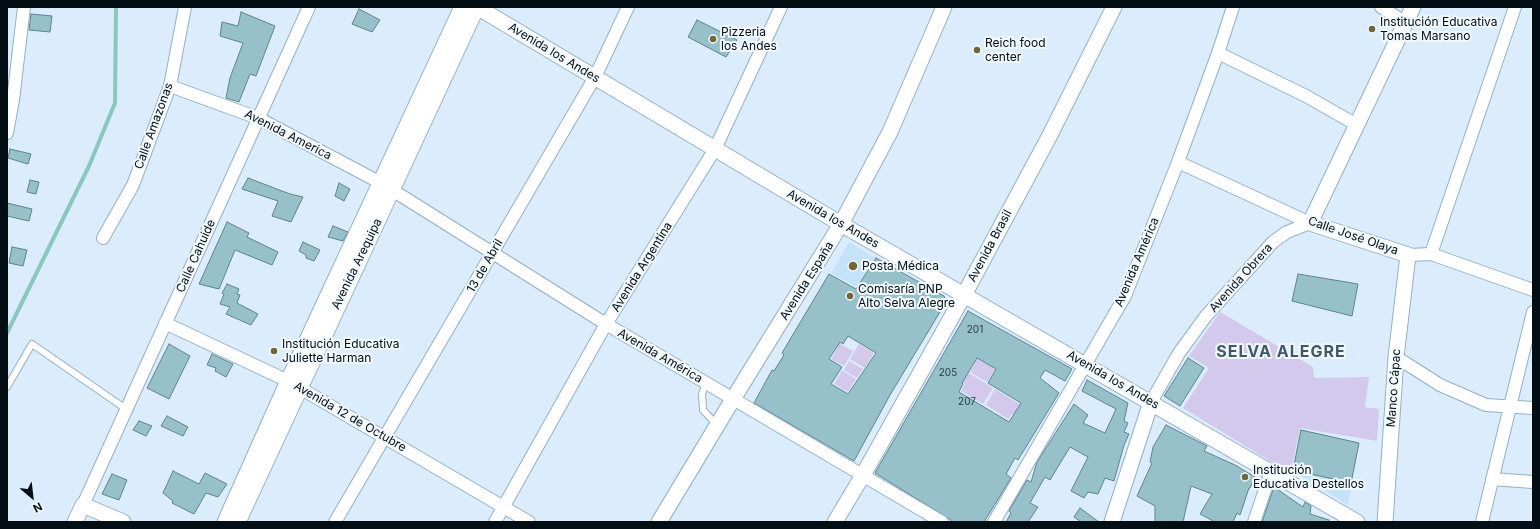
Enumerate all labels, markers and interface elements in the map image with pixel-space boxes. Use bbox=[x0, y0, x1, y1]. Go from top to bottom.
place label: Institución Educativa Tomas Marsano bbox=[1380, 15, 1498, 43]
street label: Avenida los Andes bbox=[506, 20, 602, 86]
marker: Institución Educativa Tomas Marsano bbox=[1367, 24, 1377, 34]
place label: Pizzeria los Andes bbox=[721, 25, 777, 53]
marker: Pizzeria los Andes bbox=[708, 34, 718, 44]
place label: Reich food center bbox=[985, 36, 1046, 64]
marker: Reich food center bbox=[972, 45, 982, 55]
street label: Calle Amazonas bbox=[132, 81, 176, 171]
street label: Avenida America bbox=[242, 107, 334, 163]
street label: Avenida los Andes bbox=[784, 187, 882, 251]
street label: Avenida Brasil bbox=[965, 207, 1015, 285]
street label: Calle José Olaya bbox=[1306, 214, 1400, 258]
street label: Avenida América bbox=[1112, 215, 1162, 309]
street label: Avenida Arequipa bbox=[329, 216, 385, 312]
street label: Calle Cahuide bbox=[173, 217, 219, 295]
street label: Avenida Argentina bbox=[609, 219, 675, 315]
street label: 13 de Abril bbox=[464, 237, 506, 295]
street label: Avenida España bbox=[777, 239, 837, 323]
street label: Avenida Obrera bbox=[1206, 241, 1276, 315]
place label: Posta Médica bbox=[862, 259, 939, 273]
marker: Posta Médica bbox=[847, 260, 859, 272]
place label: Comisaría PNP Alto Selva Alegre bbox=[858, 282, 955, 310]
marker: Comisaría PNP Alto Selva Alegre bbox=[845, 291, 855, 301]
house number: 201 bbox=[967, 324, 983, 336]
street label: Avenida América bbox=[615, 326, 705, 386]
place label: Institución Educativa Juliette Harman bbox=[282, 337, 400, 365]
district label: SELVA ALEGRE bbox=[1216, 342, 1346, 362]
marker: Institución Educativa Juliette Harman bbox=[269, 346, 279, 356]
street label: Avenida los Andes bbox=[1064, 348, 1162, 412]
street label: Manco Cápac bbox=[1384, 348, 1404, 428]
house number: 205 bbox=[939, 367, 957, 379]
street label: Avenida 12 de Octubre bbox=[291, 379, 409, 455]
house number: 207 bbox=[958, 396, 976, 408]
place label: Institución Educativa Destellos bbox=[1253, 463, 1364, 491]
marker: Institución Educativa Destellos bbox=[1240, 472, 1250, 482]
north arrow bbox=[12, 477, 52, 517]
text: N bbox=[31, 499, 45, 516]

